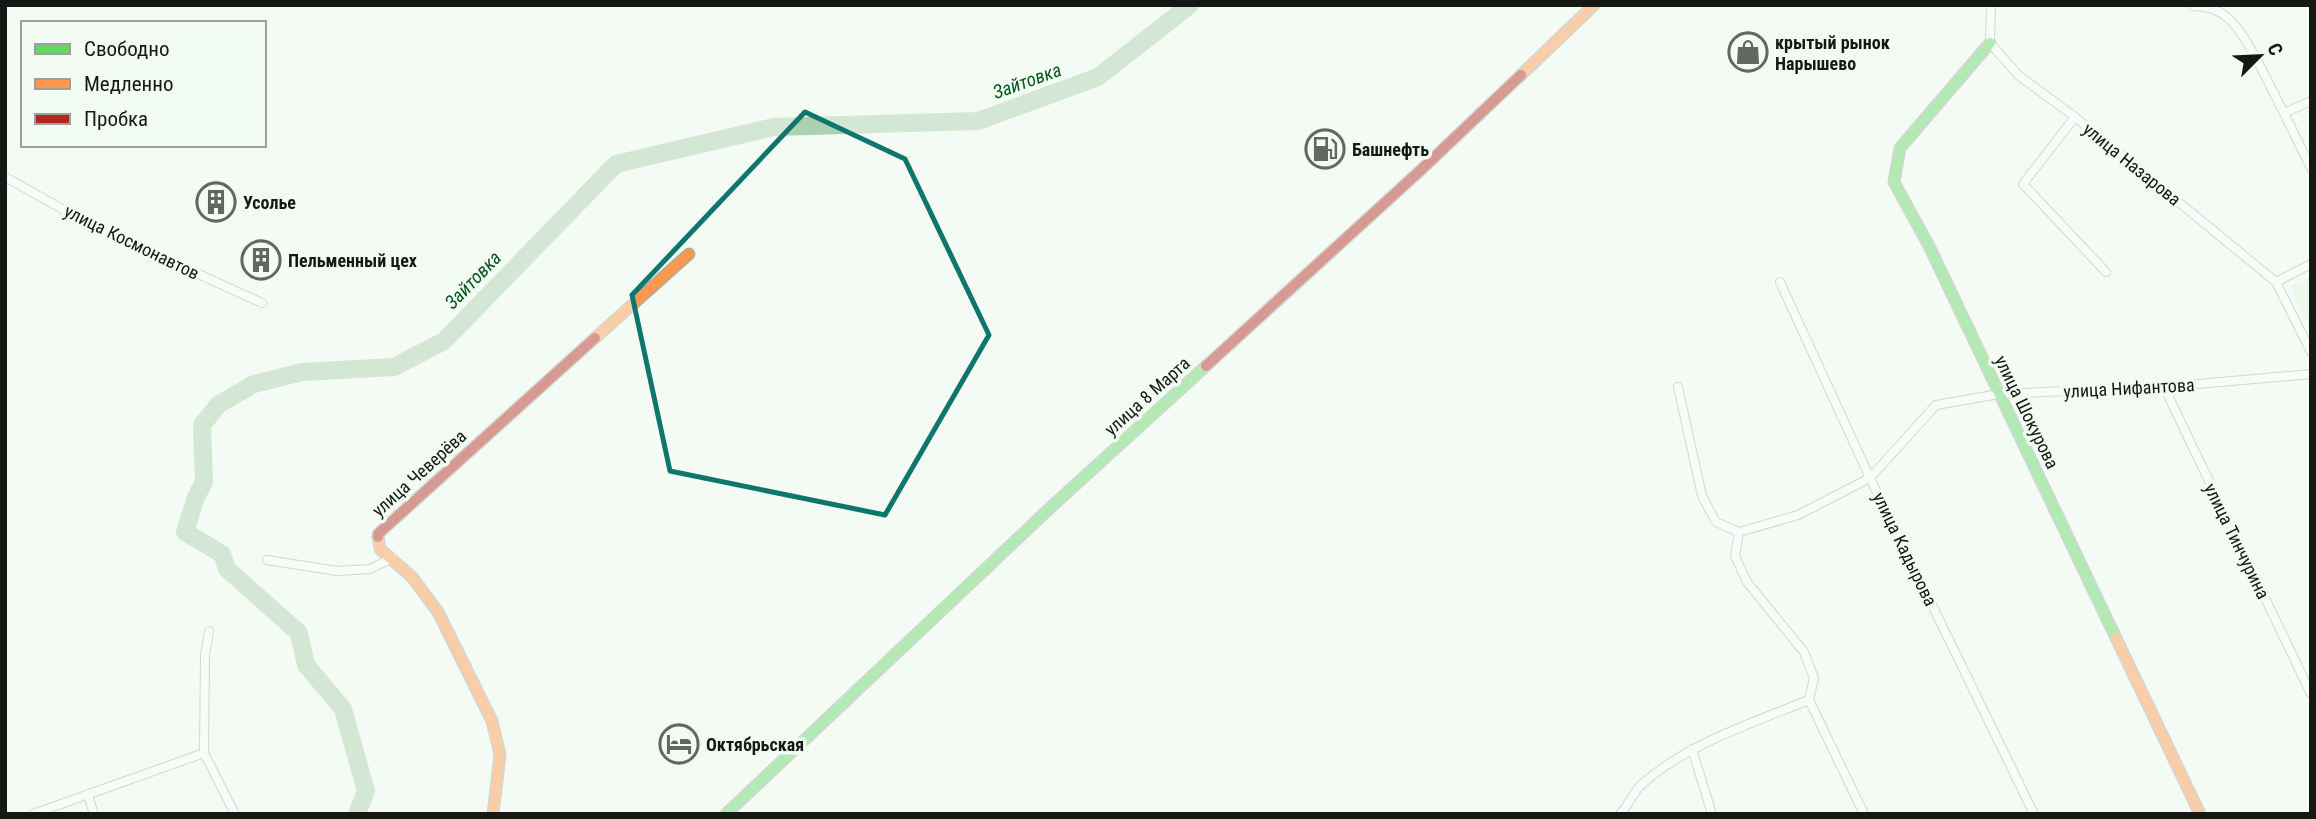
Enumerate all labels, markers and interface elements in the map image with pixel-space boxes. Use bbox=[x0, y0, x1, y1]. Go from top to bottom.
legend bbox=[21, 21, 266, 147]
north arrow bbox=[2225, 21, 2295, 91]
shop icon: крытый рынок Нарышево bbox=[1727, 31, 1769, 73]
place label: крытый рынок Нарышево bbox=[1775, 32, 1890, 74]
text: Свободно bbox=[84, 37, 170, 61]
text: С bbox=[2262, 40, 2288, 59]
water label: Зайтовка bbox=[990, 58, 1064, 104]
text: Медленно bbox=[84, 72, 173, 96]
text: Пробка bbox=[84, 107, 148, 131]
street label: улица Назарова bbox=[2079, 118, 2185, 210]
fuel station icon: Башнефть bbox=[1304, 128, 1346, 170]
place label: Башнефть bbox=[1352, 139, 1429, 160]
building icon: Усолье bbox=[195, 181, 237, 223]
place label: Усолье bbox=[243, 192, 296, 213]
street label: улица Космонавтов bbox=[61, 200, 203, 284]
building icon: Пельменный цех bbox=[240, 239, 282, 281]
water label: Зайтовка bbox=[440, 246, 506, 314]
place label: Пельменный цех bbox=[288, 250, 417, 271]
street label: улица 8 Марта bbox=[1100, 352, 1194, 440]
street label: улица Шокурова bbox=[1991, 352, 2063, 472]
street label: улица Нифантова bbox=[2063, 374, 2195, 402]
street label: улица Чеверёва bbox=[368, 425, 470, 521]
street label: улица Тинчурина bbox=[2200, 480, 2274, 602]
street label: улица Кадырова bbox=[1868, 489, 1942, 609]
hotel icon: Октябрьская bbox=[658, 723, 700, 765]
place label: Октябрьская bbox=[706, 734, 804, 755]

